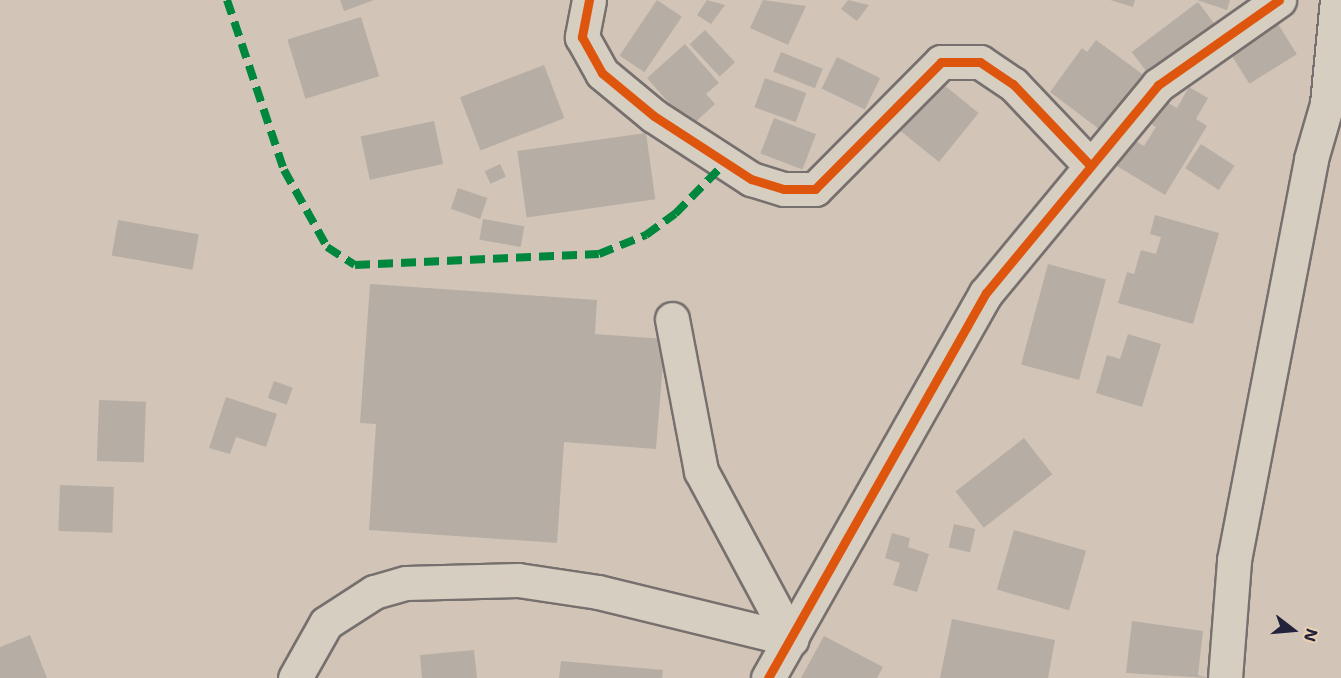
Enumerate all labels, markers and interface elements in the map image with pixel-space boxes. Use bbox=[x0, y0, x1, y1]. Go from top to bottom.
north arrow bbox=[1263, 600, 1323, 660]
text: N bbox=[1299, 626, 1323, 644]

